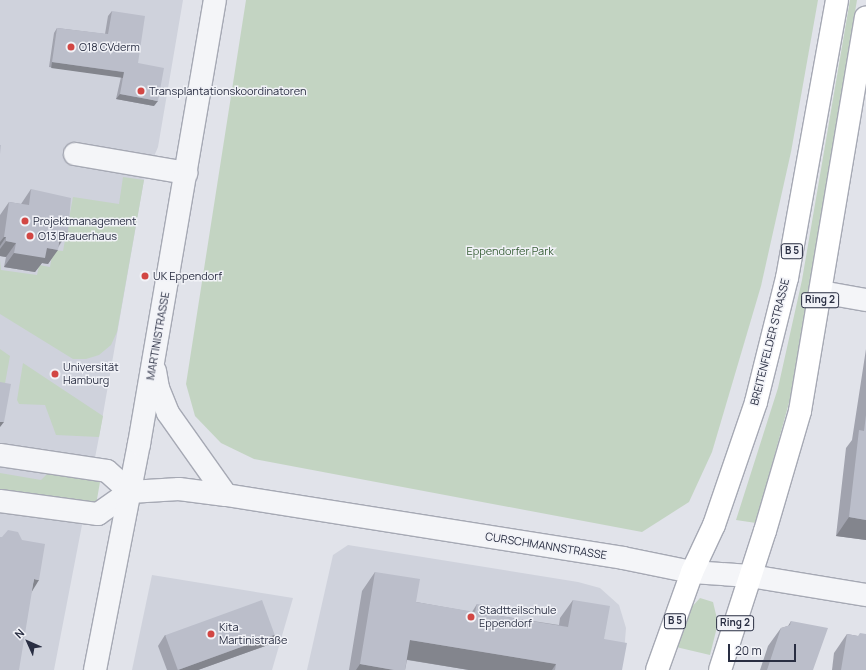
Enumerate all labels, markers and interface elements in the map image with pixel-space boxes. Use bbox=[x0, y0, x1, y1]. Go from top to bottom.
place label: O18 CVderm bbox=[79, 40, 140, 54]
marker: O18 CVderm bbox=[66, 42, 76, 52]
place label: Transplantationskoordinatoren bbox=[149, 84, 306, 98]
marker: Transplantationskoordinatoren bbox=[136, 86, 146, 96]
place label: Projektmanagement bbox=[33, 214, 136, 228]
marker: Projektmanagement bbox=[20, 216, 30, 226]
place label: O13 Brauerhaus bbox=[38, 229, 117, 243]
marker: O13 Brauerhaus bbox=[25, 231, 35, 241]
road number: B 5 bbox=[780, 243, 804, 259]
park label: Eppendorfer Park bbox=[466, 244, 554, 258]
place label: UK Eppendorf bbox=[153, 269, 222, 283]
marker: UK Eppendorf bbox=[140, 271, 150, 281]
street label: BREITENFELDER STRASSE bbox=[748, 277, 792, 407]
street label: MARTINISTRASSE bbox=[144, 291, 172, 381]
road number: Ring 2 bbox=[801, 292, 839, 308]
place label: Universität Hamburg bbox=[63, 361, 119, 387]
marker: Universität Hamburg bbox=[50, 369, 60, 379]
street label: CURSCHMANNSTRASSE bbox=[484, 530, 608, 562]
place label: Stadtteilschule Eppendorf bbox=[479, 604, 556, 630]
marker: Stadtteilschule Eppendorf bbox=[466, 612, 476, 622]
road number: B 5 bbox=[663, 613, 687, 629]
road number: Ring 2 bbox=[716, 615, 754, 631]
place label: Kita Martinistraße bbox=[219, 621, 287, 647]
north arrow bbox=[8, 622, 48, 662]
text: N bbox=[11, 625, 27, 641]
marker: Kita Martinistraße bbox=[206, 629, 216, 639]
scale bar bbox=[730, 636, 798, 662]
text: 20 m bbox=[735, 642, 762, 659]

